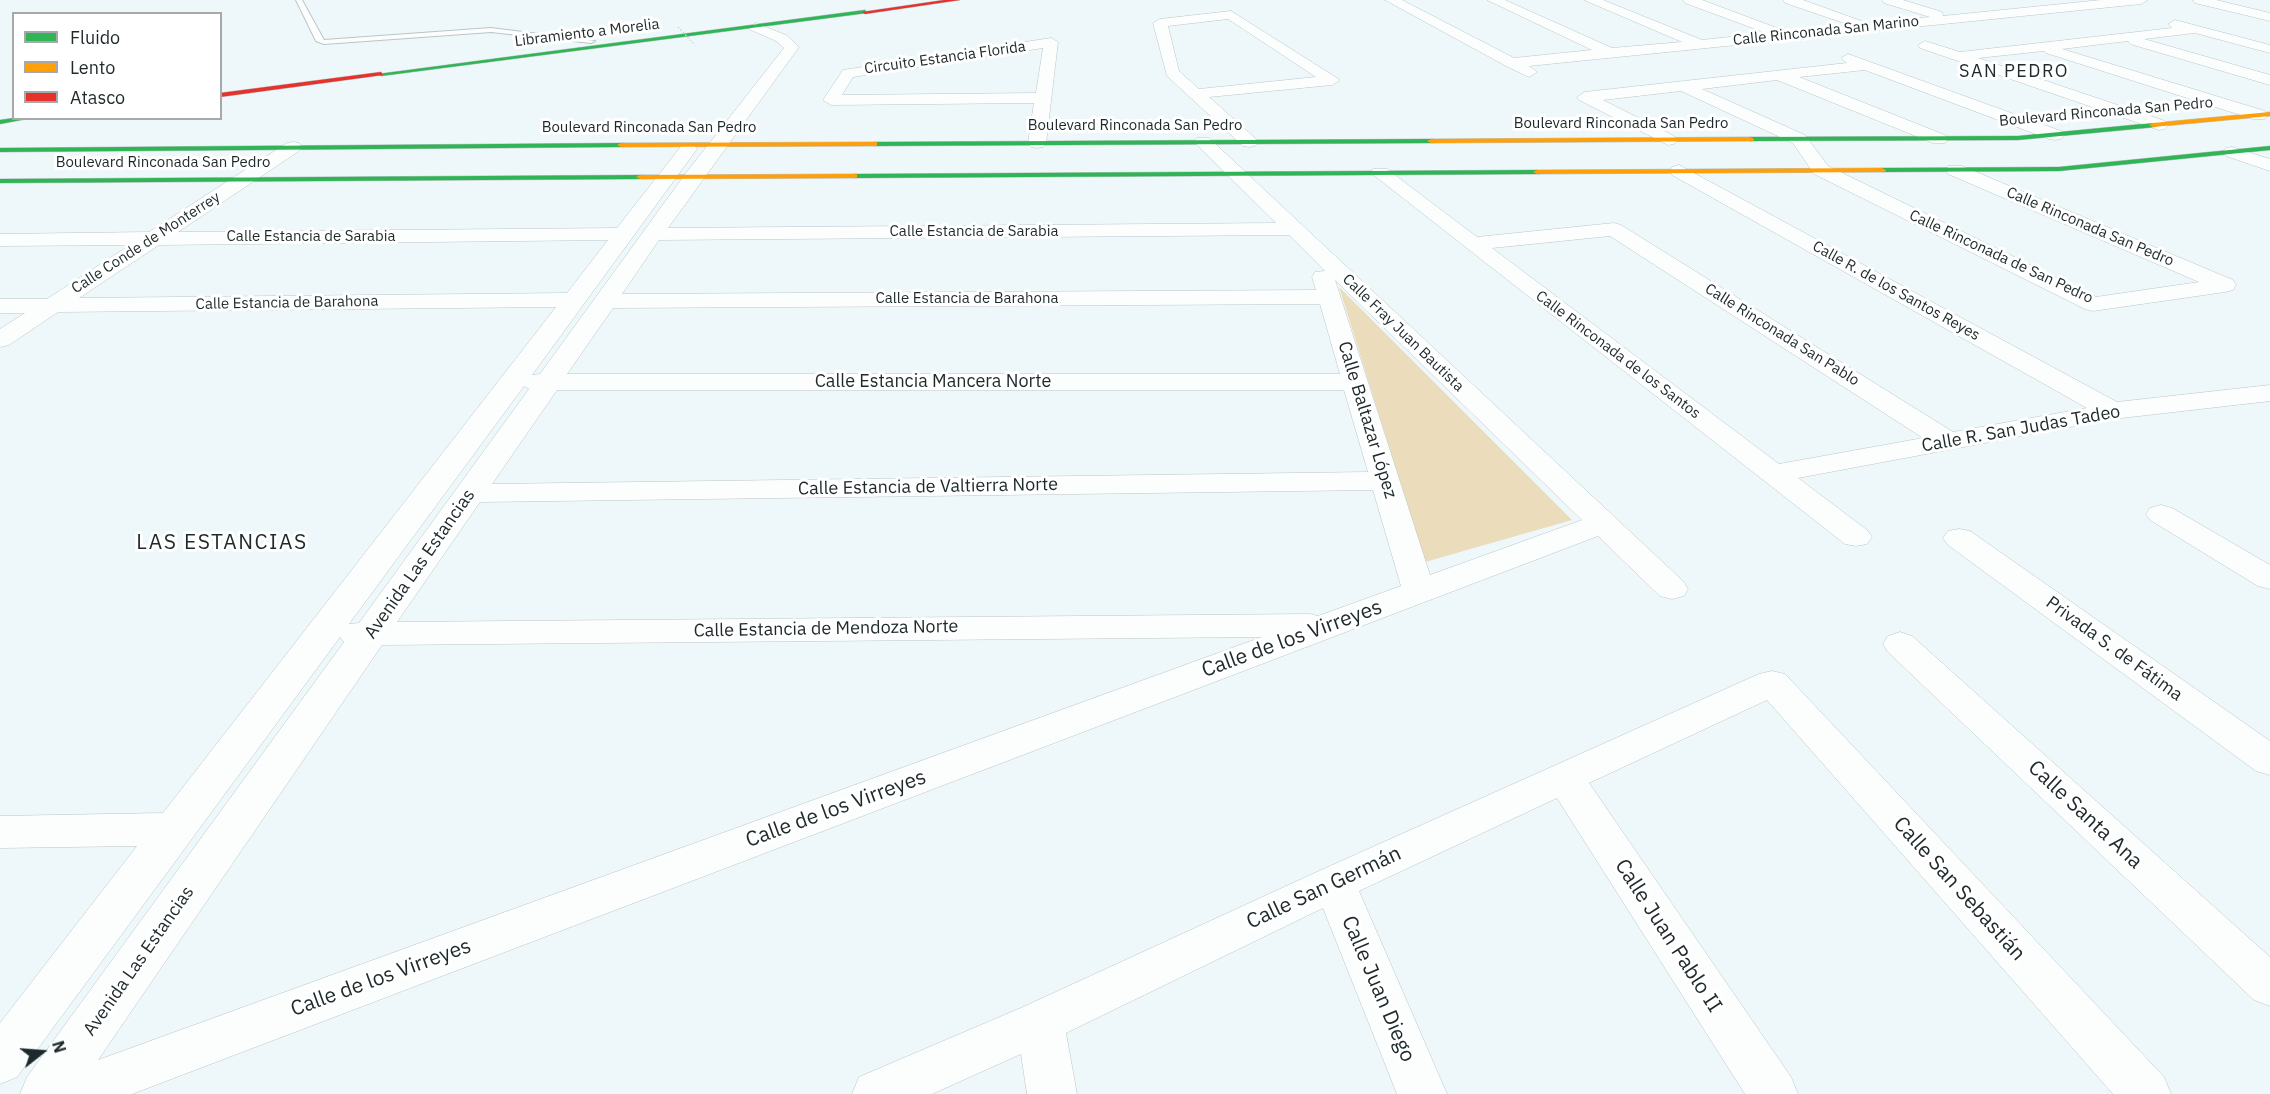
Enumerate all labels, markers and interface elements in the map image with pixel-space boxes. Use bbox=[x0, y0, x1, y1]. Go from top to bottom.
legend bbox=[12, 12, 222, 120]
street label: Calle Rinconada San Marino bbox=[1732, 12, 1920, 50]
street label: Libramiento a Morelia bbox=[514, 15, 660, 51]
text: Fluido bbox=[70, 26, 120, 49]
street label: Circuito Estancia Florida bbox=[863, 38, 1027, 78]
text: Lento bbox=[70, 56, 115, 79]
district label: SAN PEDRO bbox=[1959, 61, 2069, 83]
text: Atasco bbox=[70, 86, 125, 109]
street label: Boulevard Rinconada San Pedro bbox=[1998, 94, 2214, 130]
street label: Boulevard Rinconada San Pedro bbox=[1514, 115, 1728, 133]
street label: Boulevard Rinconada San Pedro bbox=[1028, 117, 1242, 135]
street label: Boulevard Rinconada San Pedro bbox=[542, 119, 756, 137]
street label: Boulevard Rinconada San Pedro bbox=[56, 154, 270, 172]
street label: Calle Rinconada San Pedro bbox=[2004, 184, 2176, 270]
street label: Calle Conde de Monterrey bbox=[68, 188, 224, 298]
street label: Calle Rinconada de San Pedro bbox=[1906, 206, 2096, 308]
street label: Calle Estancia de Sarabia bbox=[890, 223, 1058, 241]
street label: Calle Estancia de Sarabia bbox=[227, 228, 395, 246]
street label: Calle R. de los Santos Reyes bbox=[1809, 237, 1983, 345]
street label: Calle Fray Juan Bautista bbox=[1339, 270, 1467, 396]
street label: Calle Rinconada San Pablo bbox=[1701, 280, 1863, 390]
street label: Calle Rinconada de los Santos bbox=[1532, 287, 1704, 423]
street label: Calle Estancia de Barahona bbox=[876, 290, 1058, 308]
street label: Calle Estancia de Barahona bbox=[195, 292, 379, 314]
street label: Calle Baltazar López bbox=[1333, 339, 1401, 501]
street label: Calle Estancia Mancera Norte bbox=[815, 371, 1051, 393]
street label: Calle R. San Judas Tadeo bbox=[1920, 401, 2122, 457]
street label: Calle Estancia de Valtierra Norte bbox=[798, 474, 1058, 500]
street label: Avenida Las Estancias bbox=[360, 485, 480, 643]
district label: LAS ESTANCIAS bbox=[136, 530, 308, 556]
street label: Privada S. de Fátima bbox=[2041, 592, 2187, 706]
street label: Calle de los Virreyes bbox=[1198, 595, 1386, 683]
street label: Calle Estancia de Mendoza Norte bbox=[693, 616, 959, 642]
street label: Calle Santa Ana bbox=[2022, 755, 2148, 875]
street label: Calle de los Virreyes bbox=[742, 765, 930, 853]
street label: Calle San Sebastián bbox=[1888, 812, 2030, 966]
street label: Calle San Germán bbox=[1243, 841, 1405, 935]
street label: Calle Juan Pablo II bbox=[1609, 855, 1727, 1017]
street label: Avenida Las Estancias bbox=[79, 882, 199, 1040]
street label: Calle Juan Diego bbox=[1336, 912, 1420, 1066]
street label: Calle de los Virreyes bbox=[287, 934, 475, 1022]
north arrow bbox=[12, 1022, 72, 1082]
text: N bbox=[48, 1038, 70, 1055]

